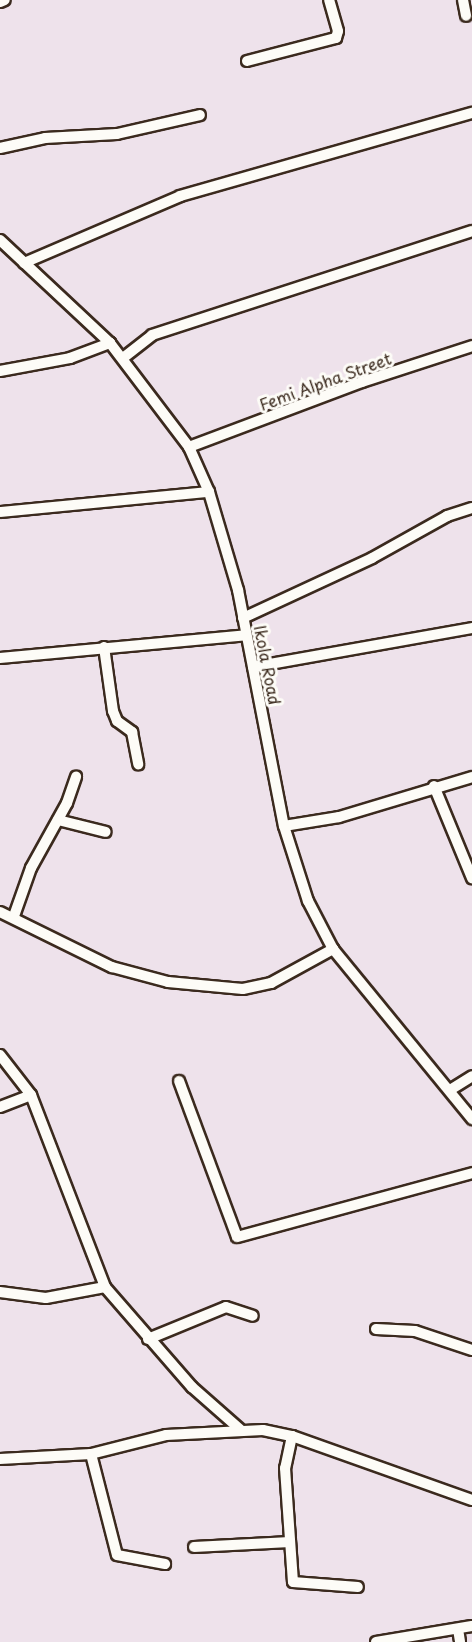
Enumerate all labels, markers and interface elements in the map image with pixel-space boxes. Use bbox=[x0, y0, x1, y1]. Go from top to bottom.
street label: Femi Alpha Street bbox=[256, 348, 394, 414]
street label: Ikola Road bbox=[251, 623, 285, 707]

